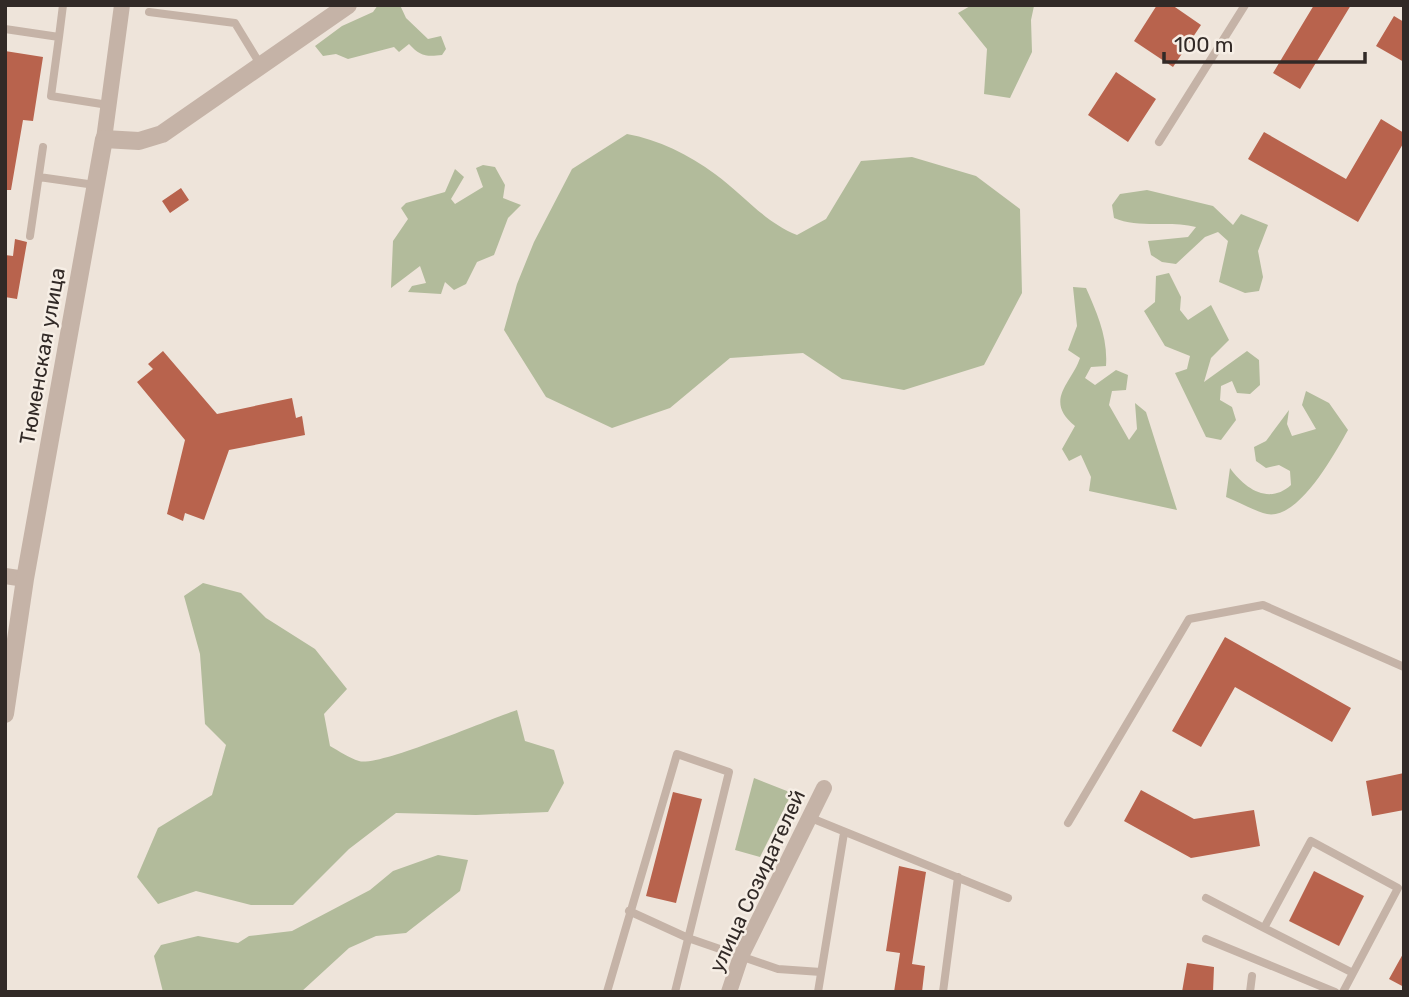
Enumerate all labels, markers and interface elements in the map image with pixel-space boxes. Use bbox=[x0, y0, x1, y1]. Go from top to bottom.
scale bar bbox=[1164, 21, 1365, 65]
text: 100 m bbox=[1174, 32, 1233, 57]
street label: Тюменская улица bbox=[14, 266, 70, 446]
street label: улица Созидателей bbox=[704, 786, 810, 976]

